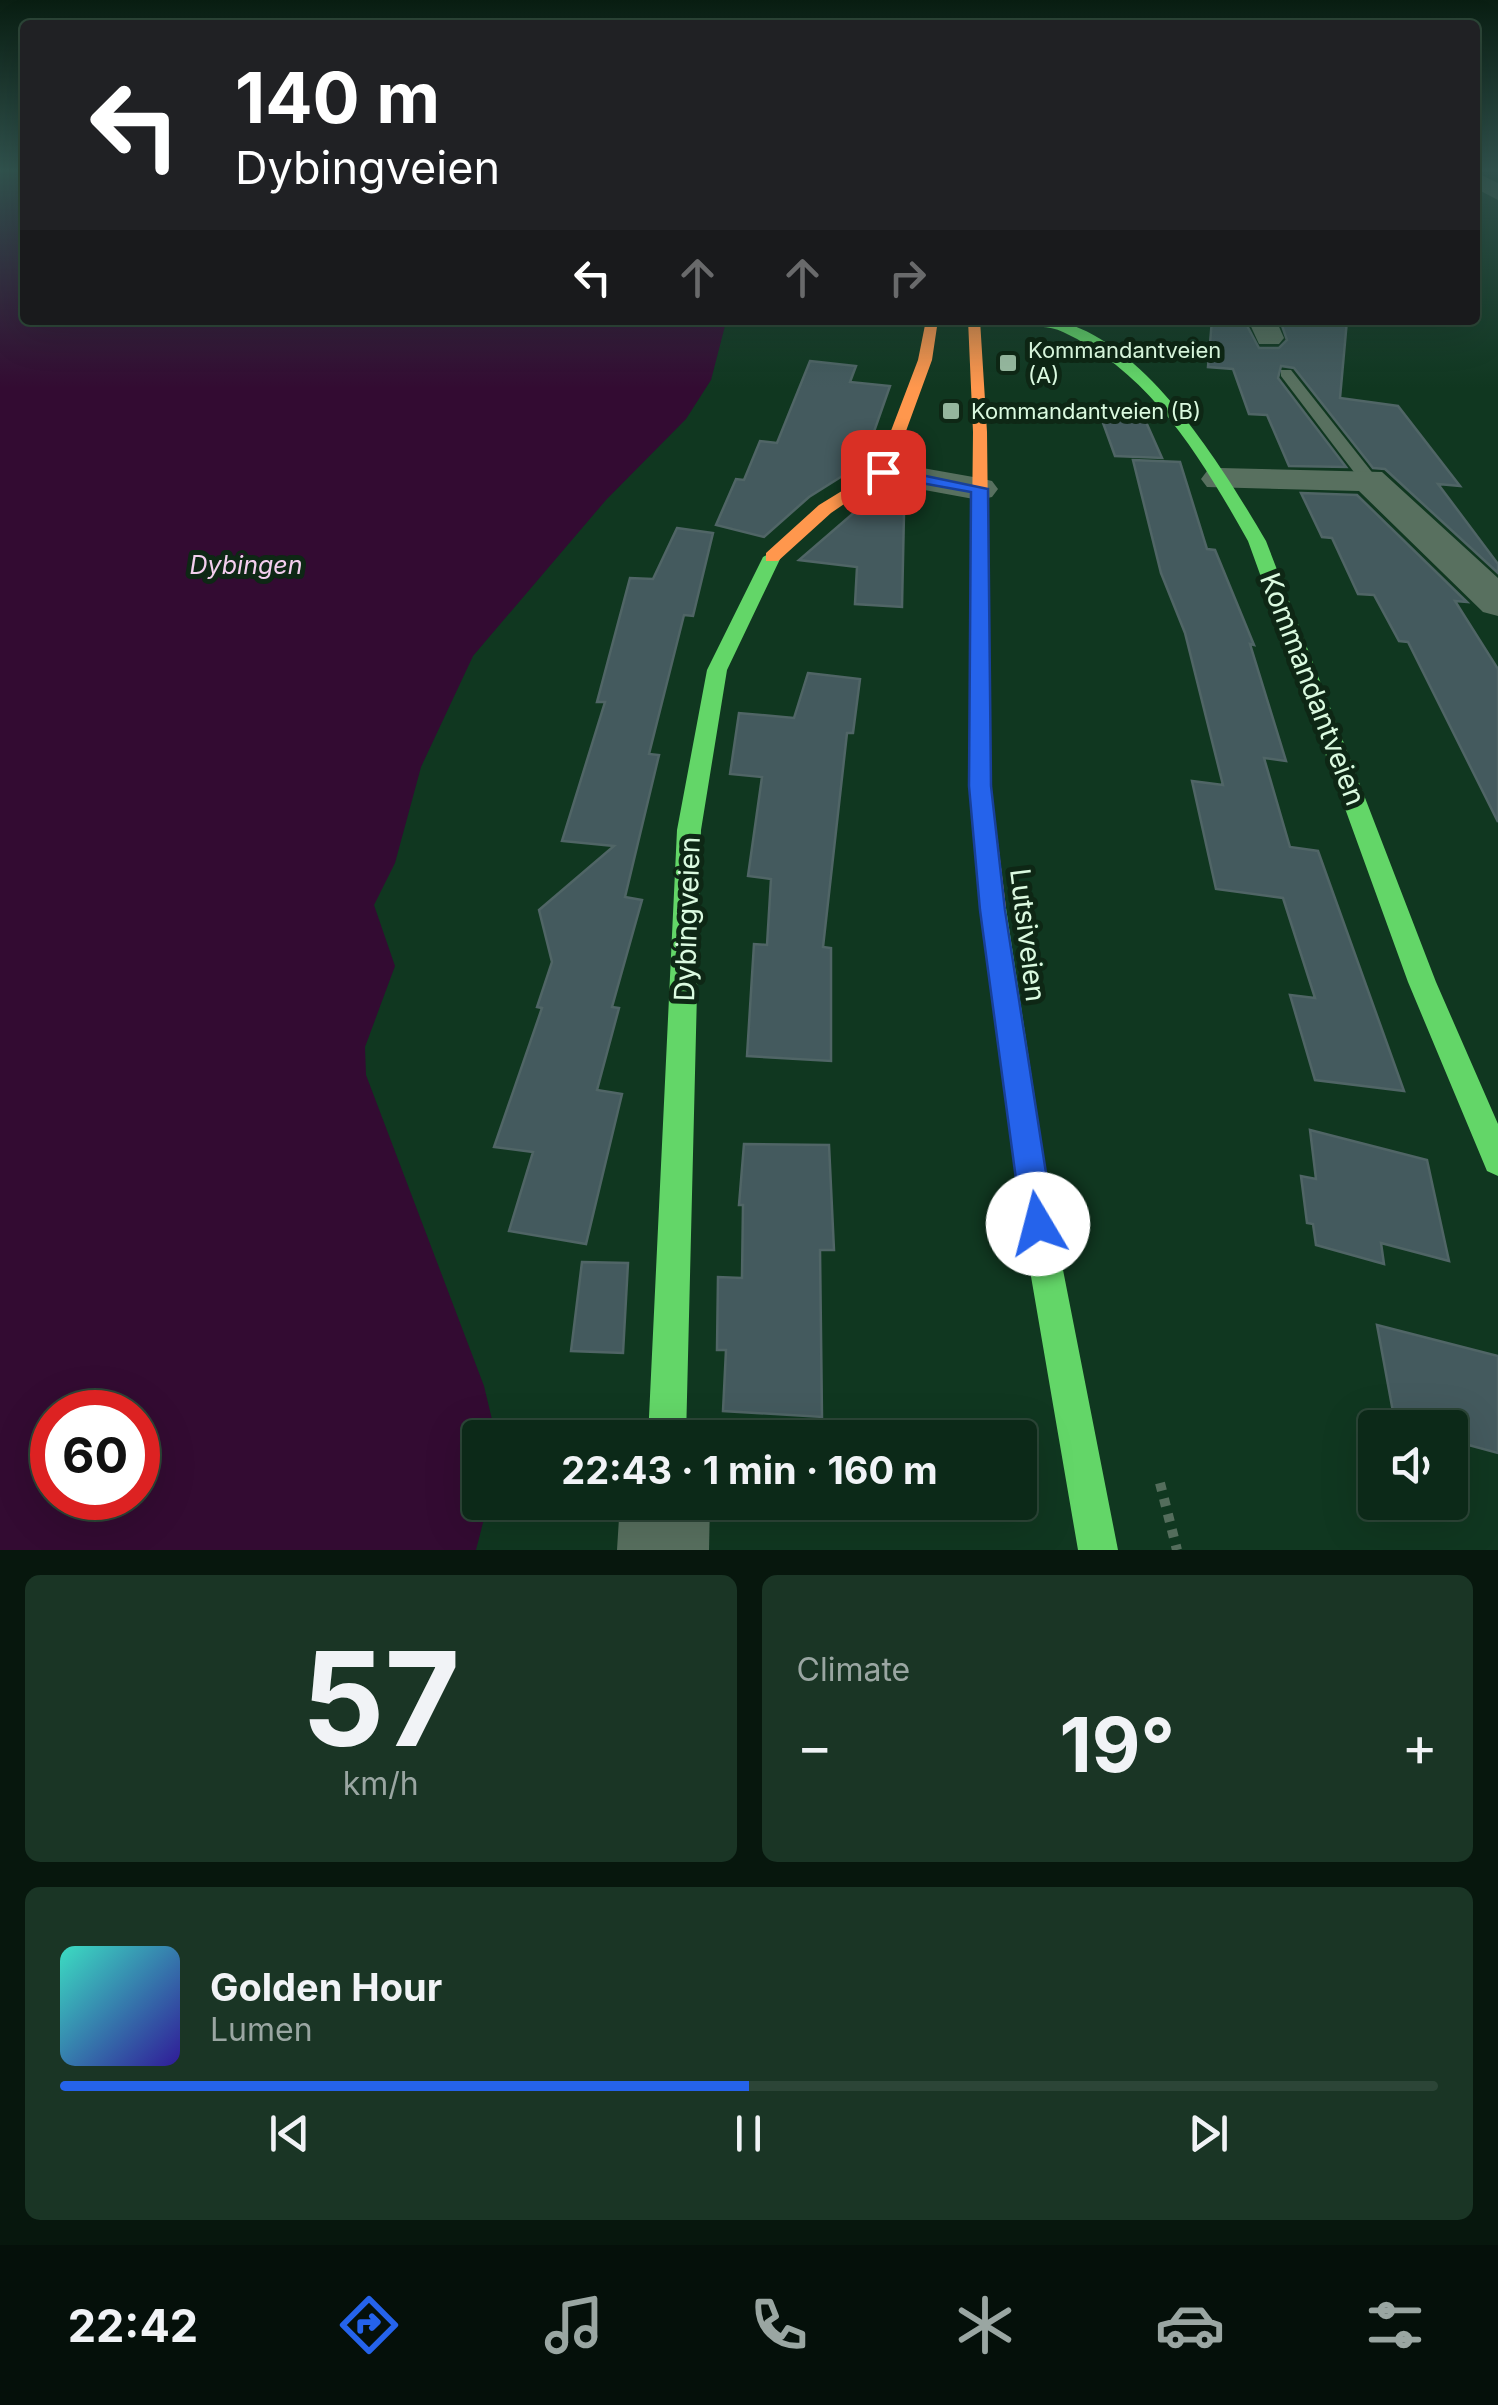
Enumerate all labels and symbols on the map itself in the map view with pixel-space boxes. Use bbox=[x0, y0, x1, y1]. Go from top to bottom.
place label: Kommandantveien (A) bbox=[1028, 337, 1221, 388]
marker: Kommandantveien (A) bbox=[997, 352, 1019, 374]
place label: Kommandantveien (B) bbox=[971, 398, 1201, 424]
marker: Kommandantveien (B) bbox=[940, 400, 962, 422]
pin bbox=[841, 430, 926, 515]
water label: Dybingen bbox=[190, 550, 302, 580]
street label: Kommandantveien bbox=[1253, 568, 1373, 810]
street label: Dybingveien bbox=[667, 836, 707, 1002]
street label: Lutsiveien bbox=[1003, 866, 1053, 1004]
position arrow bbox=[986, 1172, 1090, 1276]
speed limit sign: 60 bbox=[30, 1390, 160, 1520]

